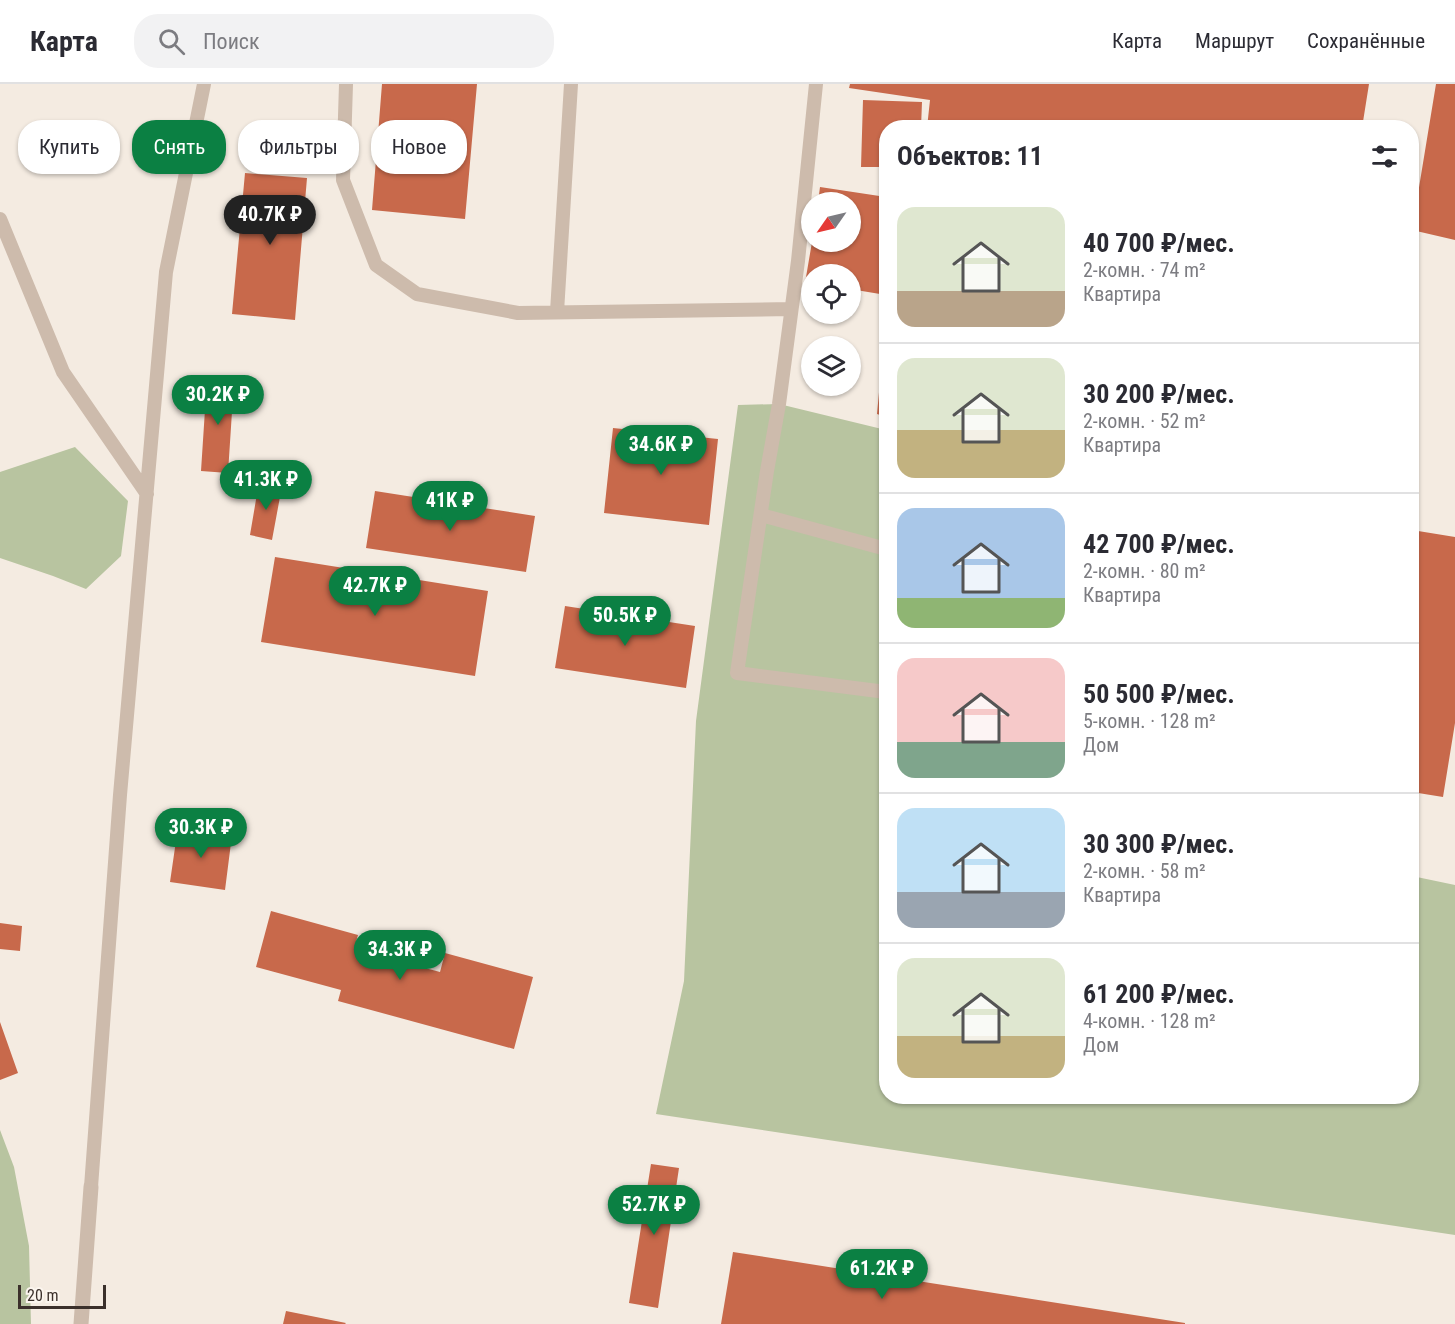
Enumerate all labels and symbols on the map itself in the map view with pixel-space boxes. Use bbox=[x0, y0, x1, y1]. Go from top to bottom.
north arrow bbox=[801, 192, 861, 252]
pin: 40.7K ₽ bbox=[215, 195, 325, 246]
pin: 30.2K ₽ bbox=[163, 375, 273, 426]
pin: 34.6K ₽ bbox=[606, 425, 716, 476]
pin: 41.3K ₽ bbox=[211, 460, 321, 511]
pin: 41K ₽ bbox=[408, 481, 492, 532]
pin: 42.7K ₽ bbox=[320, 566, 430, 617]
pin: 50.5K ₽ bbox=[570, 596, 680, 647]
pin: 30.3K ₽ bbox=[146, 808, 256, 859]
pin: 34.3K ₽ bbox=[345, 930, 455, 981]
pin: 52.7K ₽ bbox=[599, 1185, 709, 1236]
pin: 61.2K ₽ bbox=[827, 1249, 937, 1300]
scale bar bbox=[18, 1282, 106, 1310]

